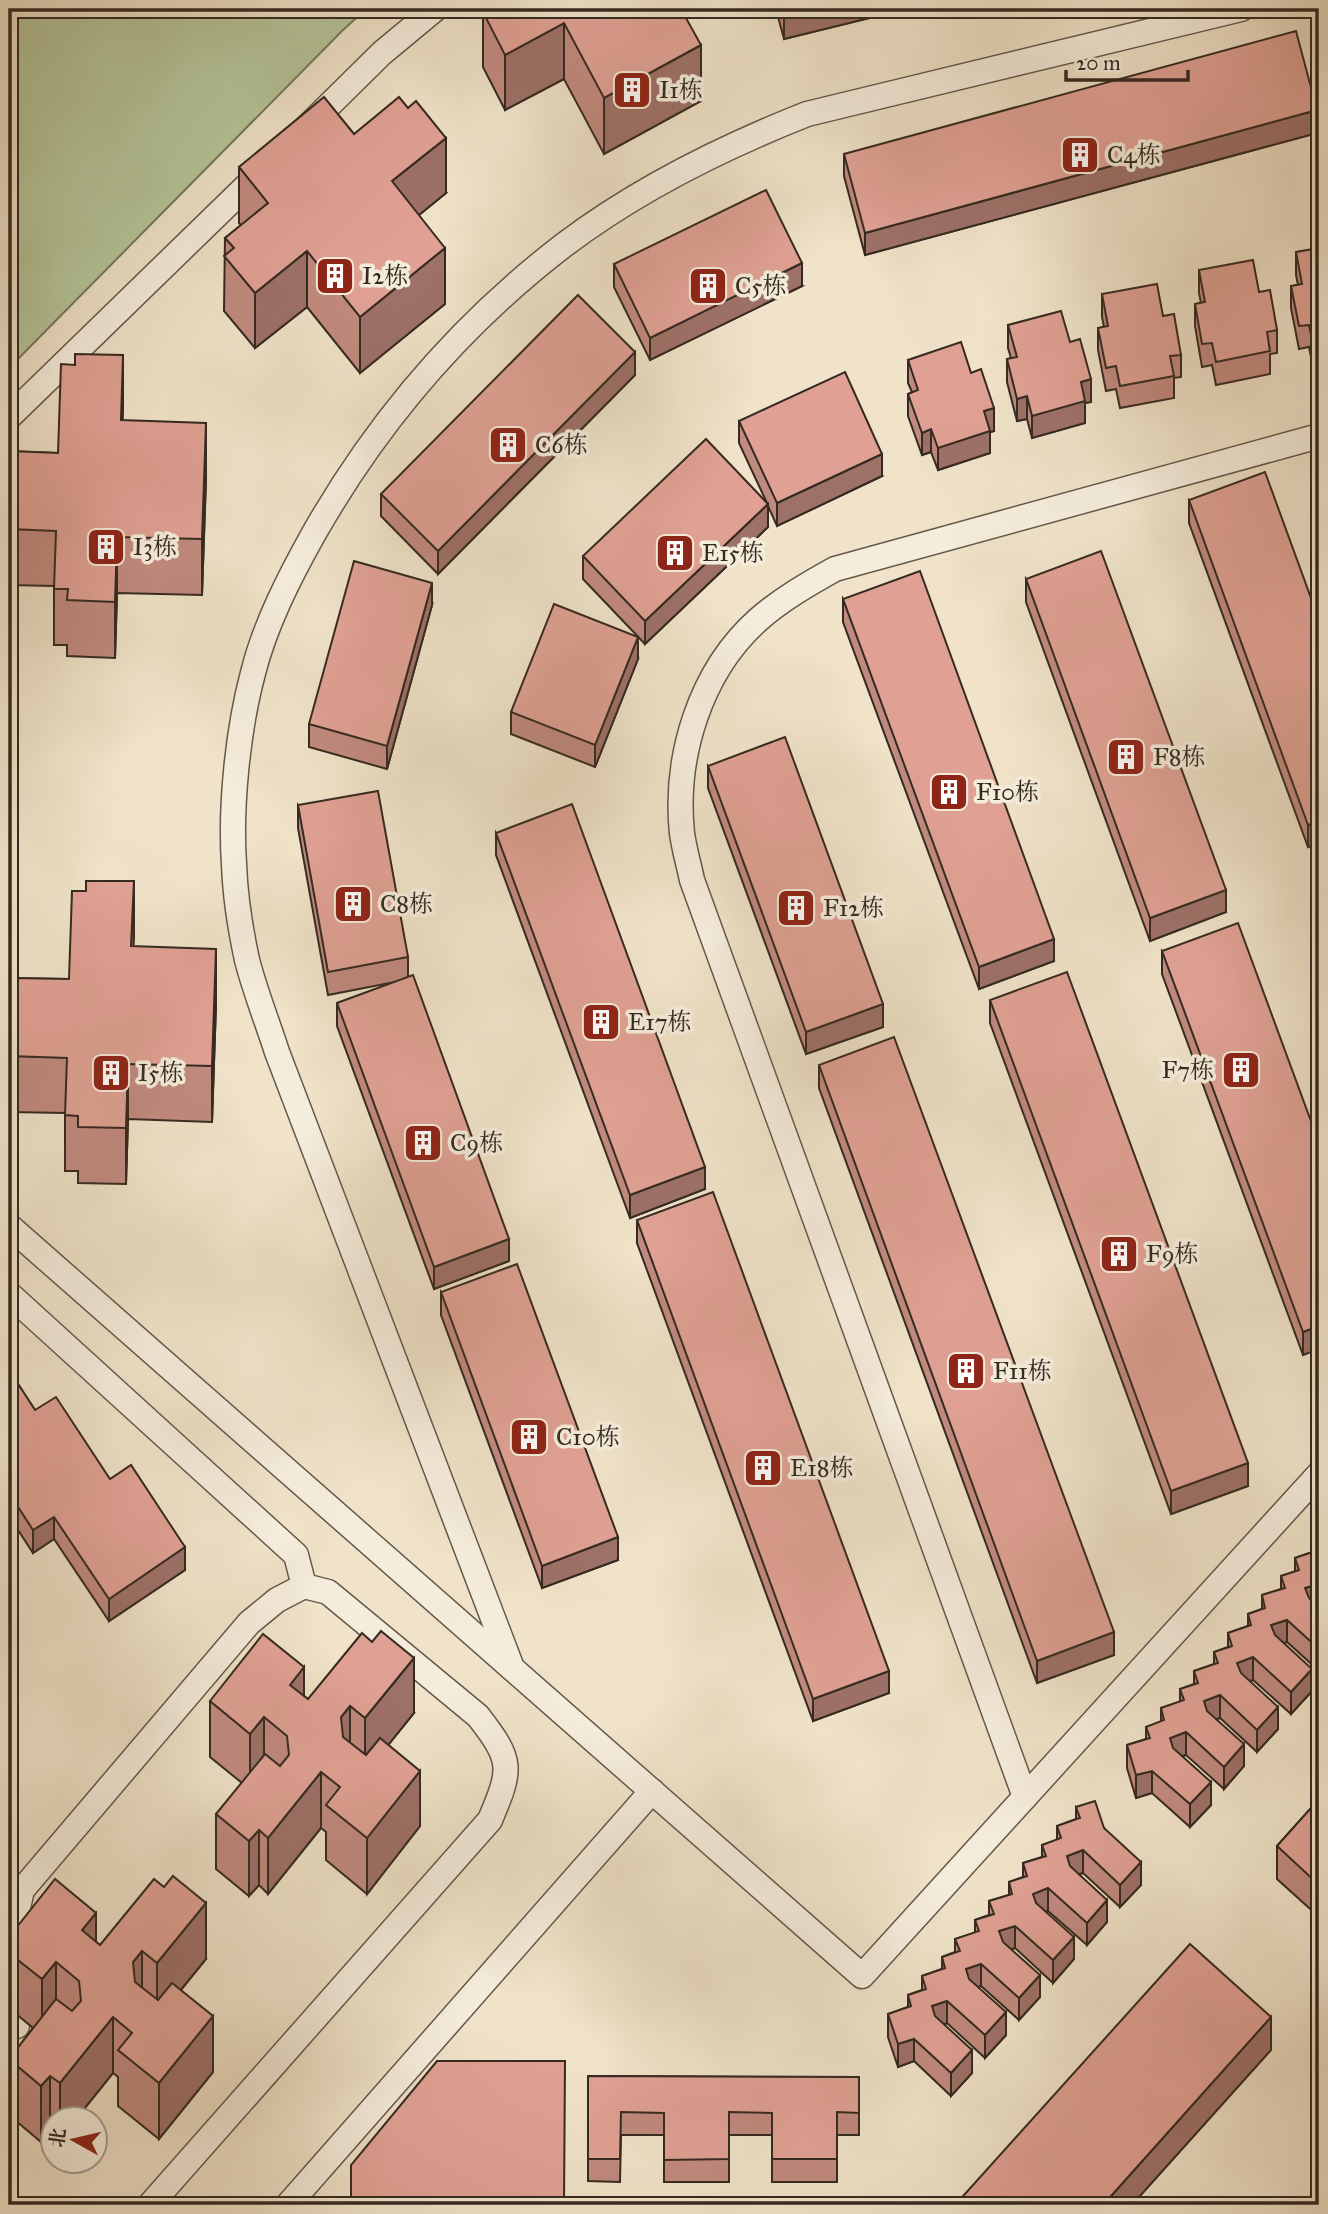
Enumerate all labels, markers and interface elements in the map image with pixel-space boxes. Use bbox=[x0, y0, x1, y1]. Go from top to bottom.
scale bar bbox=[1066, 38, 1188, 82]
text: 20 m bbox=[1076, 50, 1121, 76]
building icon: I1栋 bbox=[611, 69, 653, 111]
place label: I1栋 bbox=[659, 75, 703, 105]
building icon: C4栋 bbox=[1059, 134, 1101, 176]
place label: C4栋 bbox=[1107, 140, 1161, 170]
building icon: I2栋 bbox=[314, 255, 356, 297]
place label: I2栋 bbox=[362, 261, 408, 291]
building icon: C5栋 bbox=[687, 265, 729, 307]
place label: C5栋 bbox=[735, 271, 787, 301]
building icon: C6栋 bbox=[487, 424, 529, 466]
place label: C6栋 bbox=[535, 430, 588, 460]
building icon: I3栋 bbox=[85, 526, 127, 568]
place label: I3栋 bbox=[133, 532, 177, 562]
building icon: E15栋 bbox=[654, 532, 696, 574]
place label: E15栋 bbox=[702, 538, 764, 568]
building icon: F8栋 bbox=[1105, 736, 1147, 778]
place label: F8栋 bbox=[1153, 742, 1205, 772]
building icon: F10栋 bbox=[928, 771, 970, 813]
place label: F10栋 bbox=[976, 777, 1039, 807]
building icon: C8栋 bbox=[332, 883, 374, 925]
building icon: F12栋 bbox=[775, 887, 817, 929]
place label: C8栋 bbox=[380, 889, 433, 919]
place label: F12栋 bbox=[823, 893, 884, 923]
building icon: E17栋 bbox=[580, 1001, 622, 1043]
place label: E17栋 bbox=[628, 1007, 691, 1037]
building icon: F7栋 bbox=[1220, 1049, 1262, 1091]
building icon: I5栋 bbox=[90, 1052, 132, 1094]
place label: F7栋 bbox=[1162, 1055, 1214, 1085]
place label: I5栋 bbox=[138, 1058, 183, 1088]
building icon: C9栋 bbox=[402, 1122, 444, 1164]
place label: C9栋 bbox=[450, 1128, 503, 1158]
building icon: F9栋 bbox=[1098, 1233, 1140, 1275]
place label: F9栋 bbox=[1146, 1239, 1199, 1269]
building icon: F11栋 bbox=[945, 1350, 987, 1392]
place label: F11栋 bbox=[993, 1356, 1052, 1386]
building icon: C10栋 bbox=[508, 1416, 550, 1458]
place label: C10栋 bbox=[556, 1422, 620, 1452]
building icon: E18栋 bbox=[742, 1447, 784, 1489]
place label: E18栋 bbox=[790, 1453, 853, 1483]
north arrow bbox=[38, 2106, 108, 2176]
text: 北 bbox=[45, 2127, 70, 2149]

